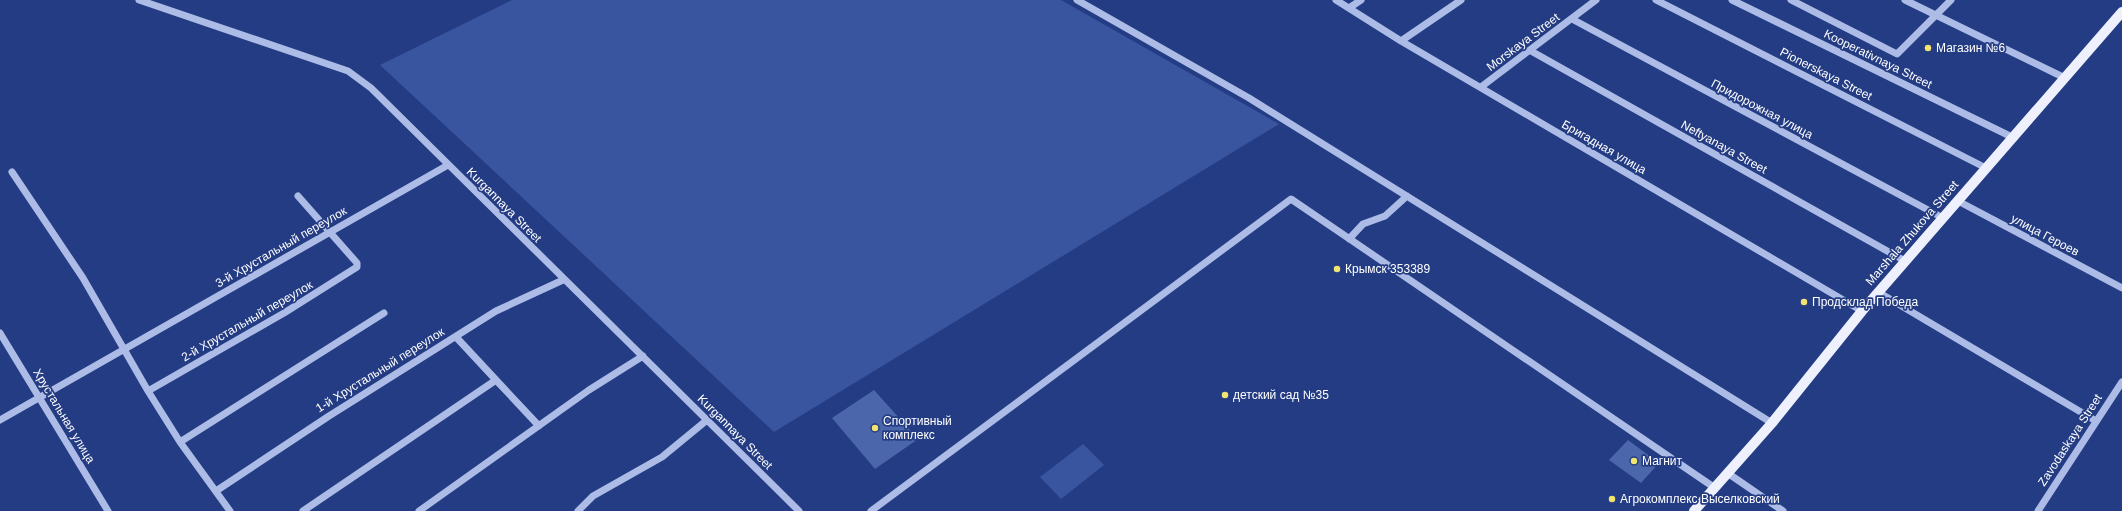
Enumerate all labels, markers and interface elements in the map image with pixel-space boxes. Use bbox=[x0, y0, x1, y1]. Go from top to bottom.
street label: Morskaya Street bbox=[1484, 10, 1563, 74]
street label: Kooperativnaya Street bbox=[1822, 27, 1935, 92]
place label: Магазин №6 bbox=[1936, 41, 2005, 55]
marker: Магазин №6 bbox=[1923, 43, 1933, 53]
street label: Pionerskaya Street bbox=[1778, 45, 1875, 104]
street label: Придорожная улица bbox=[1709, 76, 1815, 142]
street label: Бригадная улица bbox=[1559, 117, 1649, 177]
street label: Neftyanaya Street bbox=[1679, 118, 1770, 177]
street label: Kurgannaya Street bbox=[464, 165, 545, 246]
street label: Marshala Zhukova Street bbox=[1863, 177, 1962, 288]
street label: 3-й Хрустальный переулок bbox=[213, 203, 350, 290]
street label: улица Героев bbox=[2009, 211, 2081, 259]
place label: Крымск 353389 bbox=[1345, 262, 1430, 276]
marker: Крымск 353389 bbox=[1332, 264, 1342, 274]
street label: 2-й Хрустальный переулок bbox=[179, 277, 316, 364]
place label: Продсклад Победа bbox=[1812, 295, 1919, 309]
marker: Продсклад Победа bbox=[1799, 297, 1809, 307]
street label: 1-й Хрустальный переулок bbox=[313, 324, 447, 415]
street label: Хрустальная улица bbox=[30, 366, 98, 466]
place label: детский сад №35 bbox=[1233, 388, 1329, 402]
marker: детский сад №35 bbox=[1220, 390, 1230, 400]
street label: Zavodaskaya Street bbox=[2035, 391, 2105, 489]
street label: Kurgannaya Street bbox=[695, 392, 776, 473]
place label: Спортивный комплекс bbox=[883, 414, 952, 442]
marker: Спортивный комплекс bbox=[870, 423, 880, 433]
place label: Магнит bbox=[1642, 454, 1683, 468]
marker: Магнит bbox=[1629, 456, 1639, 466]
place label: Агрокомплекс Выселковский bbox=[1620, 492, 1780, 506]
marker: Агрокомплекс Выселковский bbox=[1607, 494, 1617, 504]

